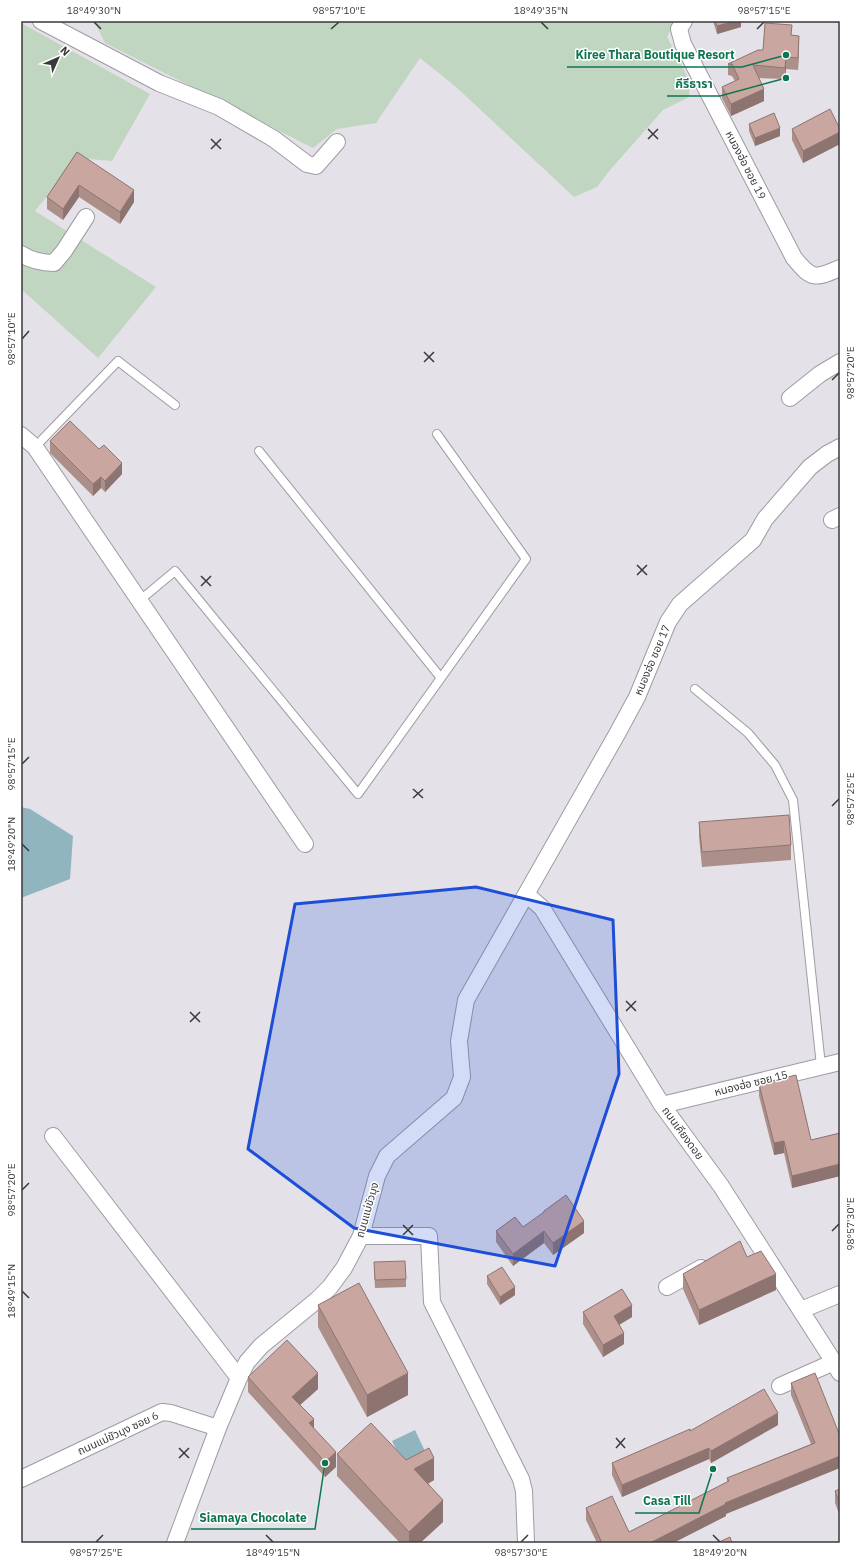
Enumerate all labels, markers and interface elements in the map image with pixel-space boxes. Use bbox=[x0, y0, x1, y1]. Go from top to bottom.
text: 18°49'30"N bbox=[67, 4, 121, 17]
text: 98°57'10"E bbox=[312, 4, 366, 17]
text: 18°49'35"N bbox=[514, 4, 568, 17]
text: 98°57'15"E bbox=[737, 4, 791, 17]
north arrow bbox=[38, 38, 78, 78]
text: N bbox=[57, 43, 73, 59]
callout: Kiree Thara Boutique Resort bbox=[567, 43, 742, 67]
text: Kiree Thara Boutique Resort bbox=[575, 47, 735, 62]
callout: คีรีธารา bbox=[667, 72, 720, 96]
text: คีรีธารา bbox=[675, 76, 713, 91]
street label: หนองฮ่อ ซอย 19 bbox=[723, 128, 769, 202]
text: 98°57'10"E bbox=[5, 312, 18, 366]
text: 98°57'20"E bbox=[844, 346, 857, 400]
street label: หนองฮ่อ ซอย 17 bbox=[631, 623, 673, 697]
text: 98°57'15"E bbox=[5, 737, 18, 791]
text: 98°57'25"E bbox=[844, 772, 857, 826]
text: 18°49'20"N bbox=[5, 817, 18, 871]
street label: หนองฮ่อ ซอย 15 bbox=[713, 1067, 789, 1099]
street label: ถนนเคียงดอย bbox=[659, 1104, 707, 1162]
text: 98°57'20"E bbox=[5, 1163, 18, 1217]
street label: ถนนแม่ขัวมุง bbox=[352, 1180, 382, 1239]
text: 98°57'30"E bbox=[844, 1197, 857, 1251]
text: 18°49'15"N bbox=[5, 1264, 18, 1318]
street label: ถนนแม่ขัวมุง ซอย 6 bbox=[75, 1408, 161, 1458]
callout: Casa Till bbox=[635, 1489, 699, 1513]
text: Casa Till bbox=[643, 1493, 691, 1508]
callout: Siamaya Chocolate bbox=[191, 1505, 315, 1529]
text: Siamaya Chocolate bbox=[199, 1510, 307, 1525]
text: 98°57'25"E bbox=[69, 1546, 123, 1559]
text: 18°49'15"N bbox=[246, 1546, 300, 1559]
text: 98°57'30"E bbox=[494, 1546, 548, 1559]
text: 18°49'20"N bbox=[693, 1546, 747, 1559]

